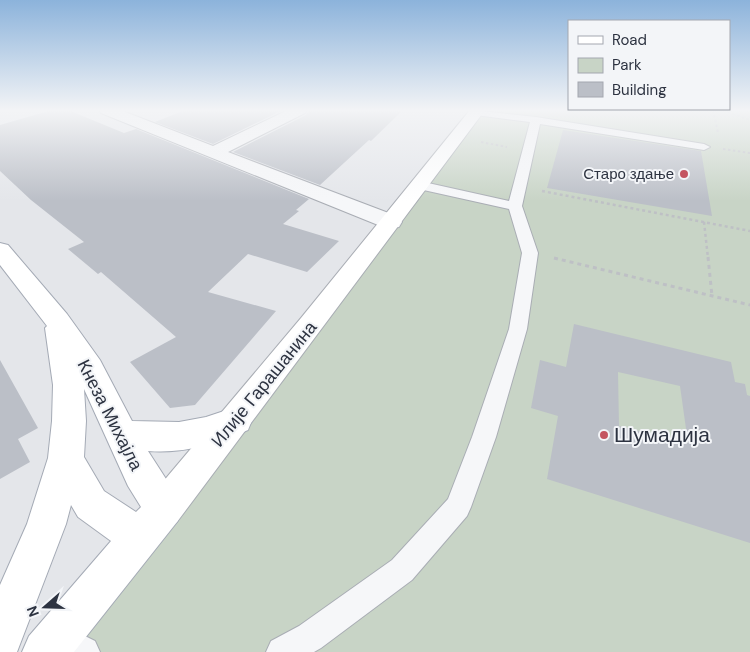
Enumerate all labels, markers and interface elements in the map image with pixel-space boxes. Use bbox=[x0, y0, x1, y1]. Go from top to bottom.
legend bbox=[568, 20, 730, 110]
text: Road bbox=[612, 30, 647, 50]
text: Park bbox=[612, 55, 642, 75]
text: Building bbox=[612, 80, 667, 100]
place label: Старо здање bbox=[583, 164, 674, 184]
marker: Старо здање bbox=[678, 168, 690, 180]
street label: Илије Гарашанина bbox=[206, 315, 323, 452]
street label: Кнеза Михајла bbox=[72, 355, 149, 475]
place label: Шумадија bbox=[614, 421, 710, 449]
marker: Шумадија bbox=[598, 429, 610, 441]
north arrow bbox=[20, 582, 70, 632]
text: N bbox=[23, 604, 43, 619]

